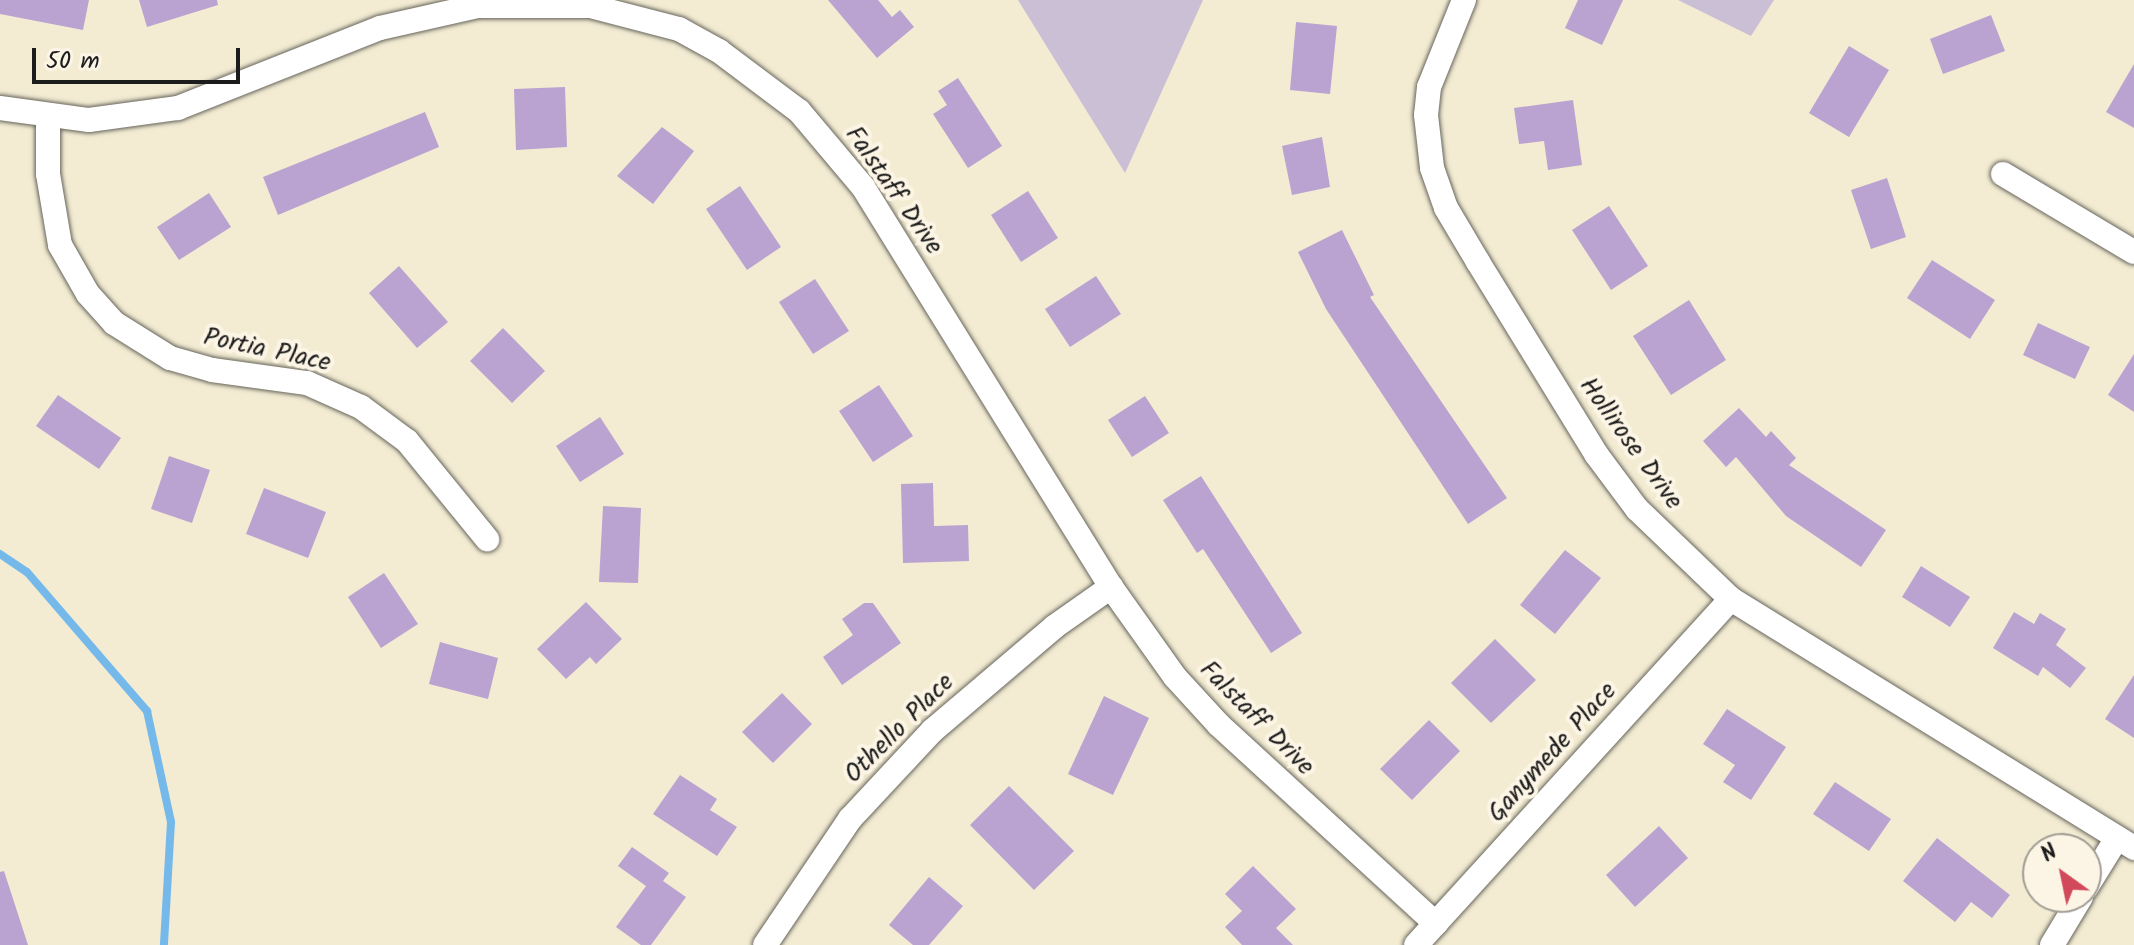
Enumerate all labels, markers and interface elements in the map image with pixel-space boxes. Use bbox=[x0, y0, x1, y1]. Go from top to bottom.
scale bar bbox=[36, 32, 244, 82]
text: 50 m bbox=[46, 42, 100, 81]
street label: Falstaff Drive bbox=[837, 121, 949, 261]
street label: Portia Place bbox=[201, 322, 333, 380]
street label: Hollirose Drive bbox=[1572, 372, 1688, 516]
street label: Falstaff Drive bbox=[1192, 655, 1320, 783]
street label: Othello Place bbox=[839, 668, 961, 790]
street label: Ganymede Place bbox=[1482, 677, 1624, 829]
north arrow bbox=[2022, 833, 2102, 913]
text: N bbox=[2034, 836, 2065, 873]

